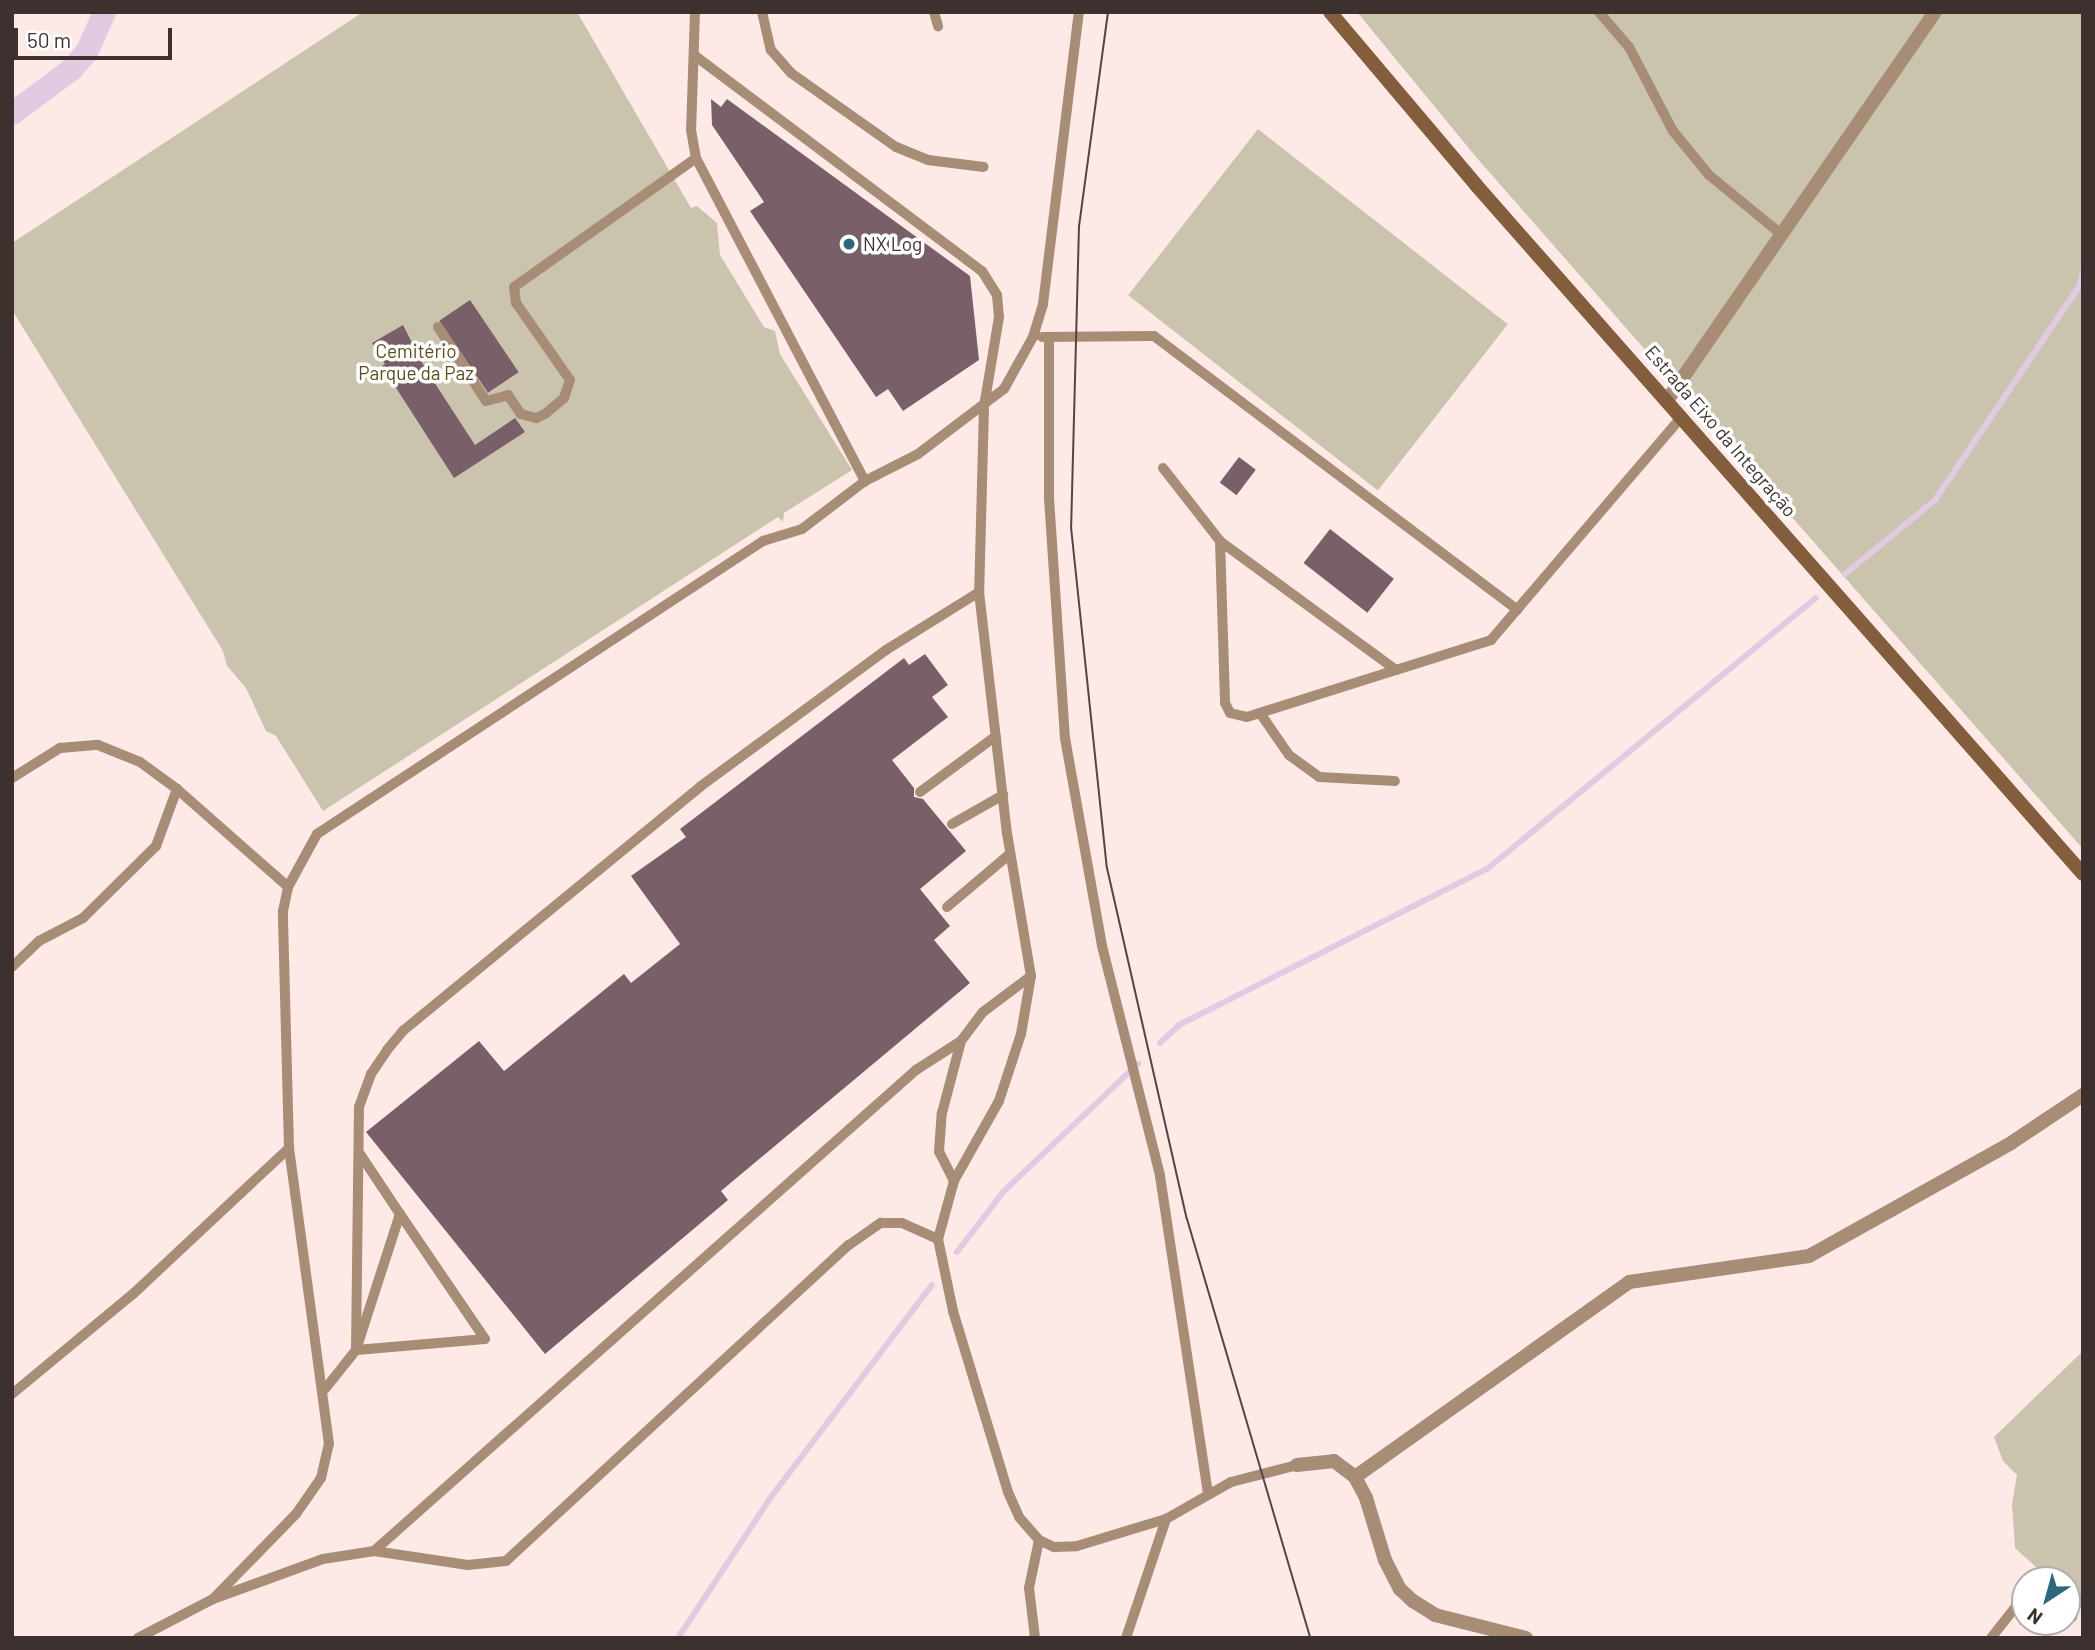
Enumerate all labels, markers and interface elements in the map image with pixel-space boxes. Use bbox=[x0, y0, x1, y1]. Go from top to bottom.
scale bar bbox=[18, 14, 175, 58]
text: 50 m bbox=[27, 27, 71, 52]
place label: NX Log bbox=[863, 233, 922, 255]
marker: NX Log bbox=[841, 236, 857, 252]
park label: Cemitério Parque da Paz bbox=[358, 340, 474, 384]
street label: Estrada Eixo da Integração bbox=[1640, 341, 1802, 521]
north arrow bbox=[2011, 1566, 2081, 1636]
text: N bbox=[2023, 1604, 2046, 1630]

